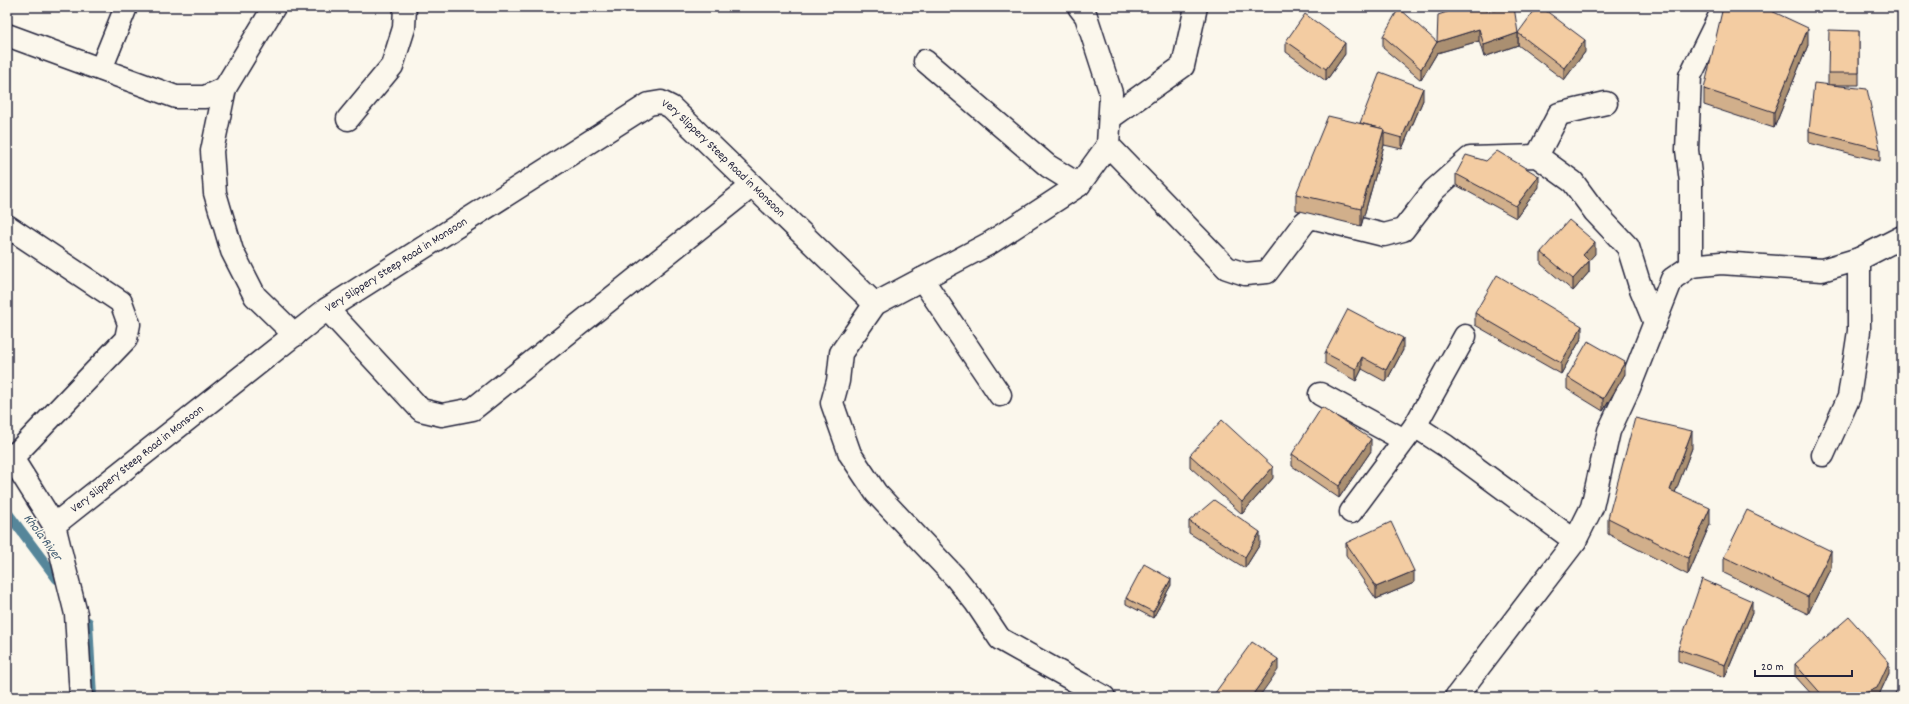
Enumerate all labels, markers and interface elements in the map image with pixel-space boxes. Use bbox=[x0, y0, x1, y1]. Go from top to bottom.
street label: Very Slippery Steep Road in Monsoon bbox=[658, 95, 789, 222]
street label: Very Slippery Steep Road in Monsoon bbox=[322, 213, 471, 317]
street label: Very Slippery Steep Road in Monsoon bbox=[67, 401, 208, 517]
water label: Khola River bbox=[18, 510, 67, 567]
scale bar bbox=[1755, 652, 1852, 678]
text: 20 m bbox=[1761, 659, 1784, 676]

